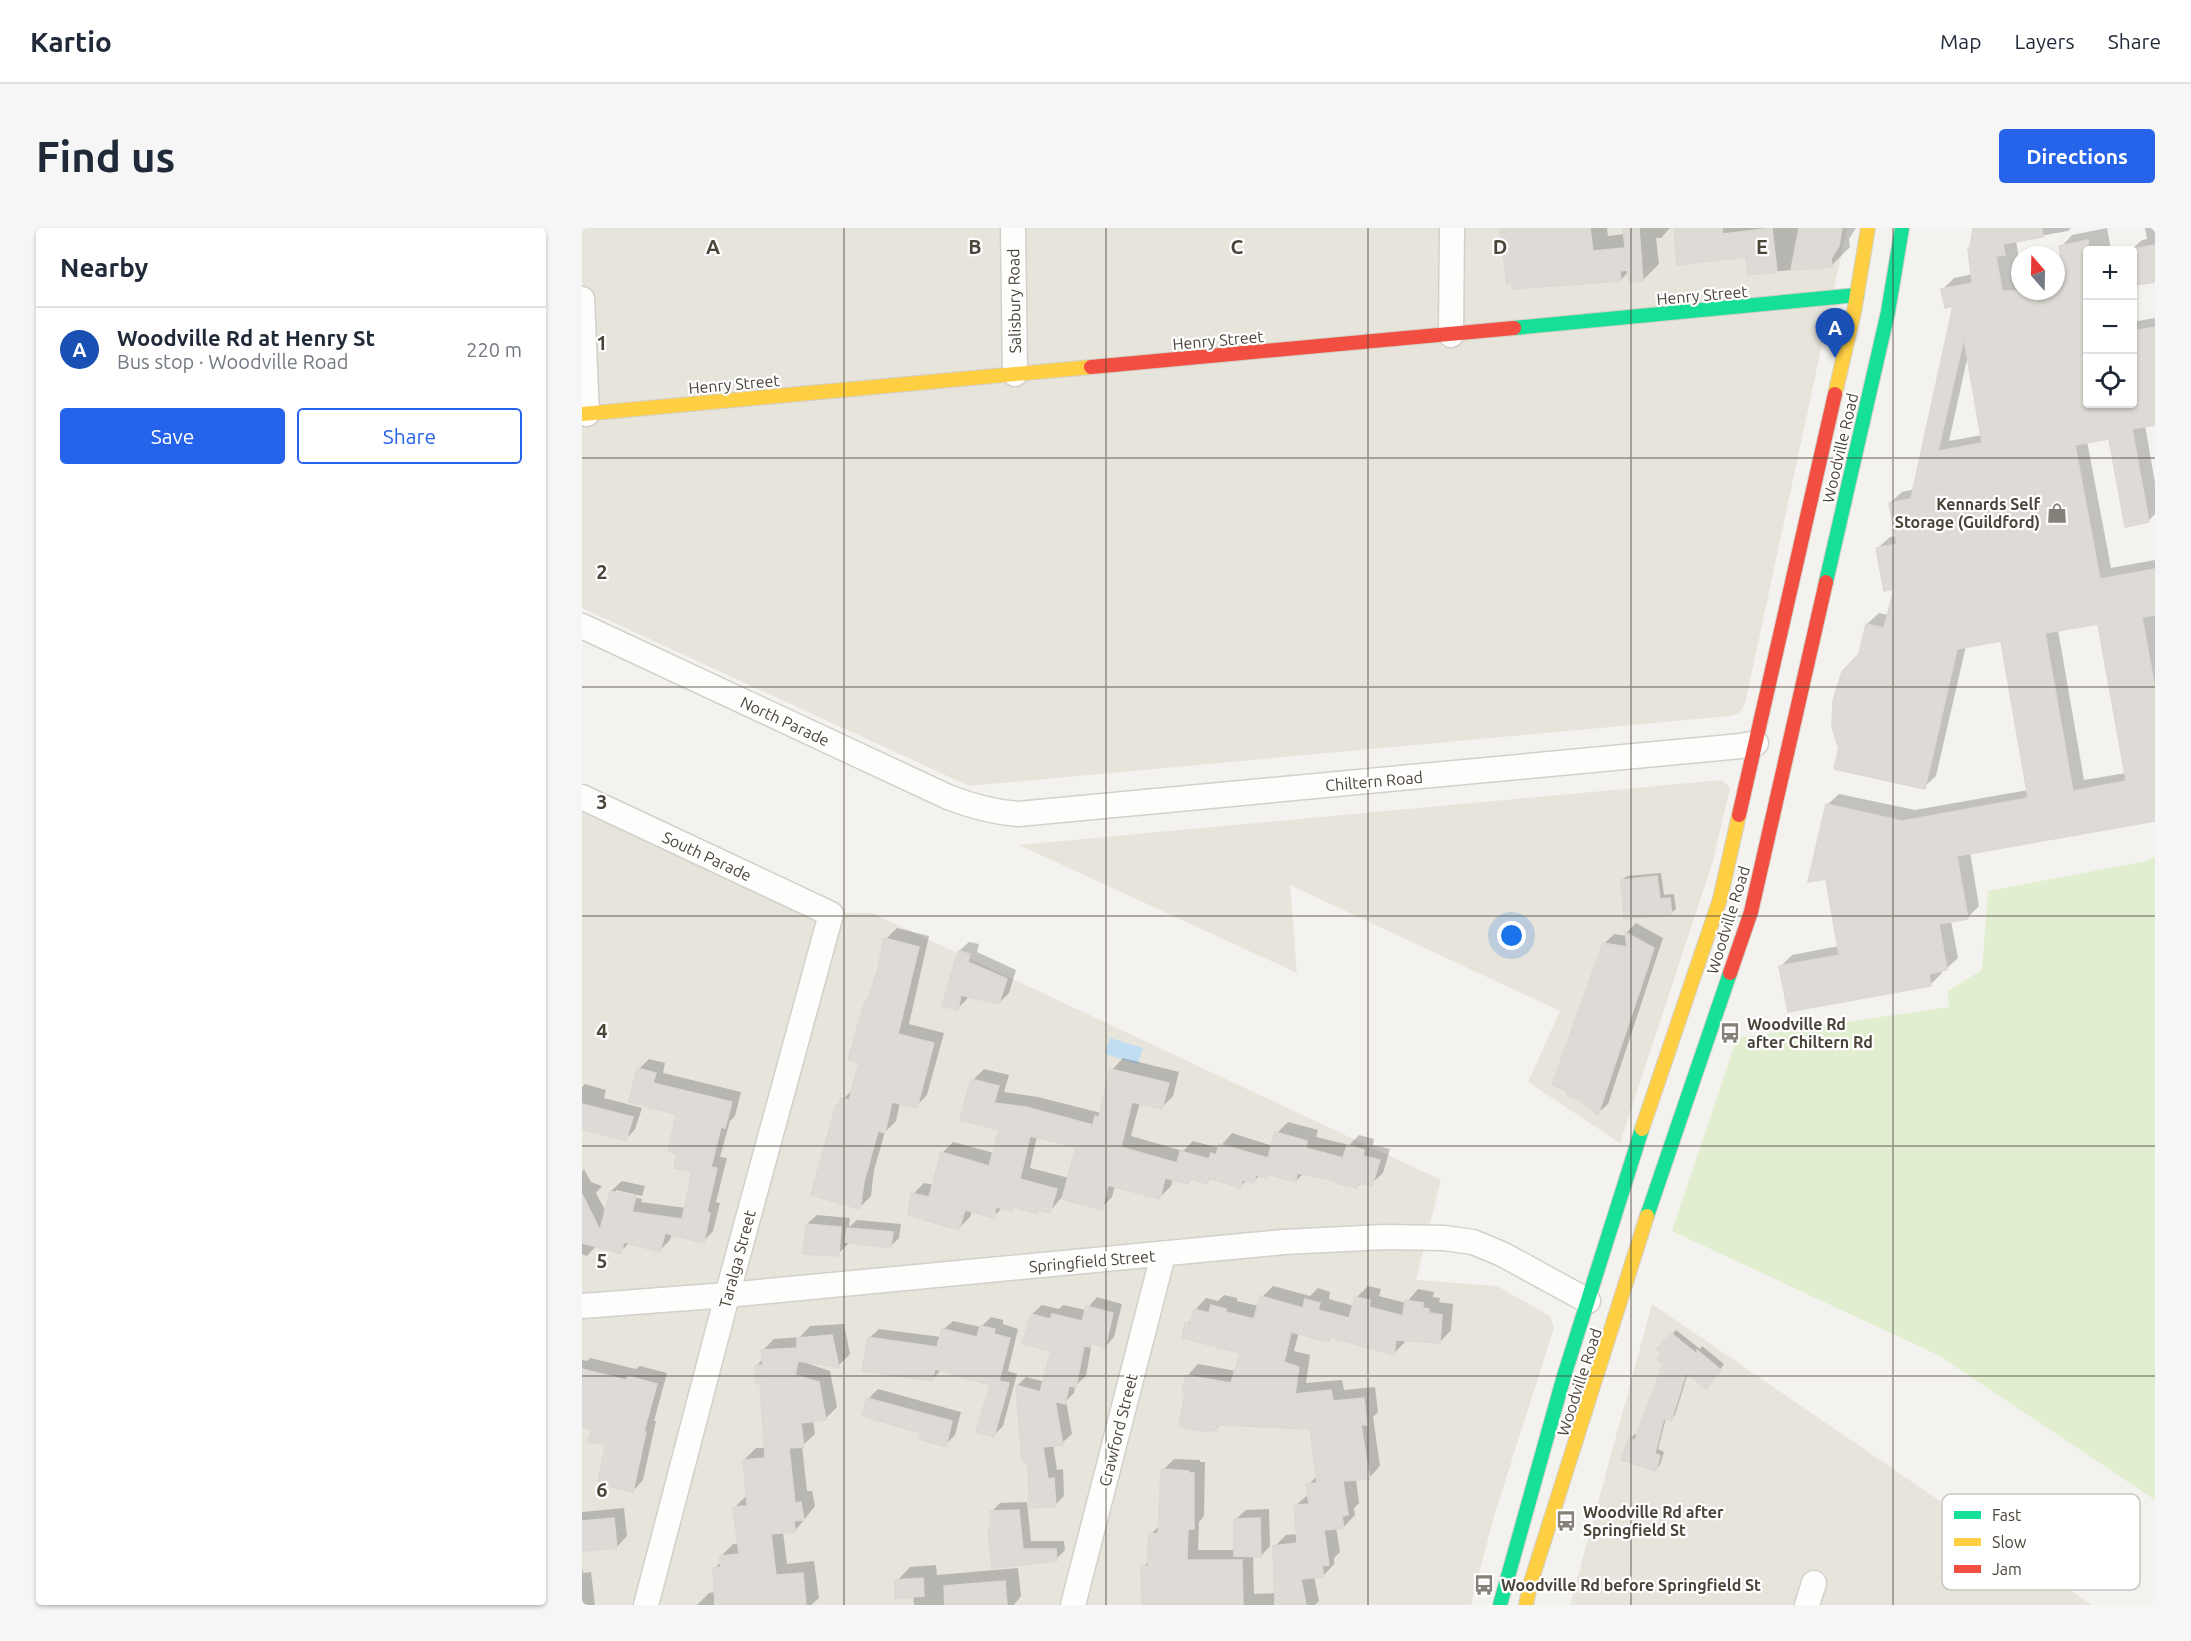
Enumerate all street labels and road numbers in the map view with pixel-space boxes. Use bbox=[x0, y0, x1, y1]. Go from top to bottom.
street label: Salisbury Road bbox=[1004, 248, 1024, 354]
street label: Henry Street bbox=[1656, 282, 1749, 308]
street label: Henry Street bbox=[1172, 327, 1265, 353]
street label: Henry Street bbox=[688, 371, 781, 397]
street label: Woodville Road bbox=[1819, 391, 1861, 505]
street label: North Parade bbox=[738, 693, 832, 749]
street label: Chiltern Road bbox=[1324, 768, 1424, 794]
street label: South Parade bbox=[660, 828, 754, 884]
street label: Woodville Road bbox=[1703, 864, 1753, 976]
street label: Taralga Street bbox=[715, 1207, 759, 1310]
street label: Springfield Street bbox=[1028, 1246, 1157, 1275]
street label: Woodville Road bbox=[1553, 1326, 1605, 1438]
street label: Crawford Street bbox=[1095, 1371, 1141, 1488]

